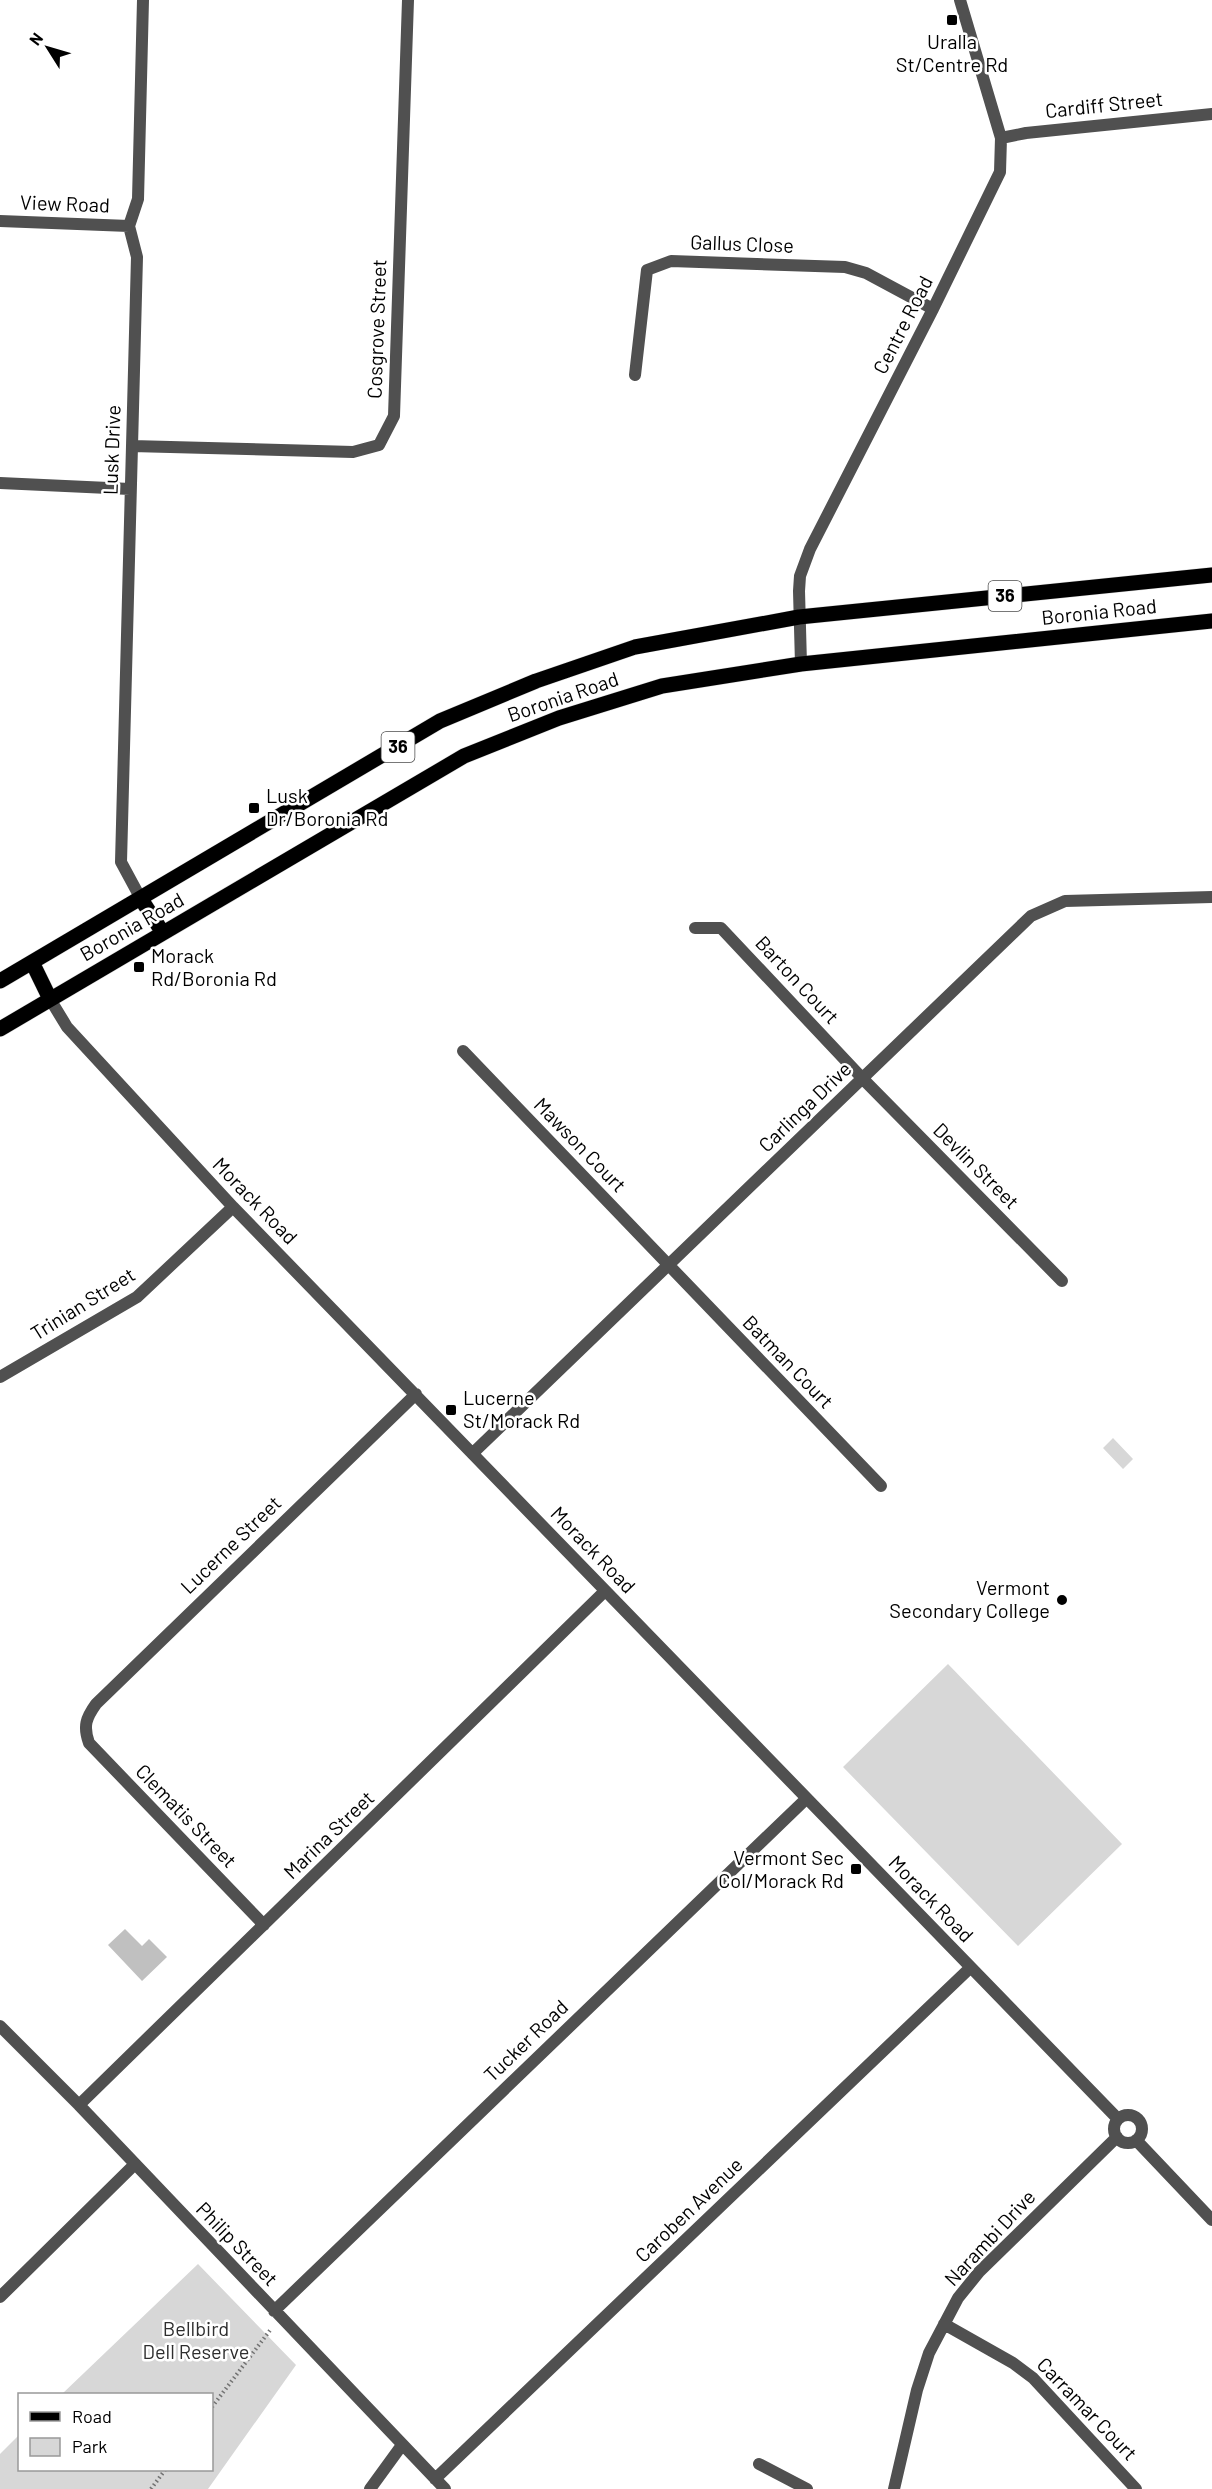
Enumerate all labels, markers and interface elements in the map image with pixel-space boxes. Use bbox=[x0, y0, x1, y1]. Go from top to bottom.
marker: Uralla St/Centre Rd bbox=[945, 13, 959, 27]
north arrow bbox=[18, 18, 78, 78]
text: N bbox=[25, 29, 46, 49]
place label: Uralla St/Centre Rd bbox=[896, 29, 1008, 76]
street label: Cardiff Street bbox=[1044, 86, 1164, 122]
street label: View Road bbox=[20, 189, 110, 217]
street label: Gallus Close bbox=[690, 229, 794, 257]
street label: Cosgrove Street bbox=[362, 259, 390, 399]
street label: Centre Road bbox=[867, 271, 937, 378]
street label: Lusk Drive bbox=[97, 404, 125, 495]
road number: 36 bbox=[988, 581, 1022, 611]
street label: Boronia Road bbox=[1040, 593, 1158, 629]
street label: Boronia Road bbox=[504, 666, 621, 726]
road number: 36 bbox=[382, 732, 414, 762]
place label: Lusk Dr/Boronia Rd bbox=[266, 783, 388, 830]
marker: Lusk Dr/Boronia Rd bbox=[247, 801, 261, 815]
street label: Boronia Road bbox=[75, 887, 188, 965]
street label: Barton Court bbox=[751, 930, 845, 1028]
place label: Morack Rd/Boronia Rd bbox=[151, 943, 277, 990]
marker: Morack Rd/Boronia Rd bbox=[132, 960, 146, 974]
street label: Carlinga Drive bbox=[753, 1056, 856, 1156]
street label: Mawson Court bbox=[530, 1092, 632, 1197]
street label: Devlin Street bbox=[929, 1117, 1025, 1213]
street label: Morack Road bbox=[208, 1152, 303, 1249]
street label: Trinian Street bbox=[26, 1262, 139, 1345]
street label: Batman Court bbox=[738, 1310, 839, 1413]
place label: Lucerne St/Morack Rd bbox=[463, 1385, 580, 1432]
marker: Lucerne St/Morack Rd bbox=[444, 1403, 458, 1417]
street label: Lucerne Street bbox=[175, 1490, 285, 1598]
street label: Morack Road bbox=[546, 1501, 641, 1598]
place label: Vermont Secondary College bbox=[889, 1575, 1050, 1622]
marker: Vermont Secondary College bbox=[1055, 1593, 1069, 1607]
street label: Clematis Street bbox=[131, 1759, 242, 1872]
street label: Marina Street bbox=[278, 1785, 379, 1883]
place label: Vermont Sec Col/Morack Rd bbox=[718, 1845, 844, 1892]
street label: Morack Road bbox=[884, 1850, 979, 1947]
marker: Vermont Sec Col/Morack Rd bbox=[849, 1862, 863, 1876]
street label: Tucker Road bbox=[478, 1994, 572, 2086]
street label: Caroben Avenue bbox=[630, 2152, 747, 2267]
street label: Narambi Drive bbox=[939, 2184, 1040, 2290]
street label: Philip Street bbox=[192, 2196, 284, 2290]
park label: Bellbird Dell Reserve bbox=[143, 2316, 249, 2363]
street label: Carramar Court bbox=[1033, 2352, 1143, 2465]
legend bbox=[18, 2393, 213, 2471]
text: Road bbox=[72, 2405, 112, 2427]
text: Park bbox=[72, 2435, 107, 2457]

